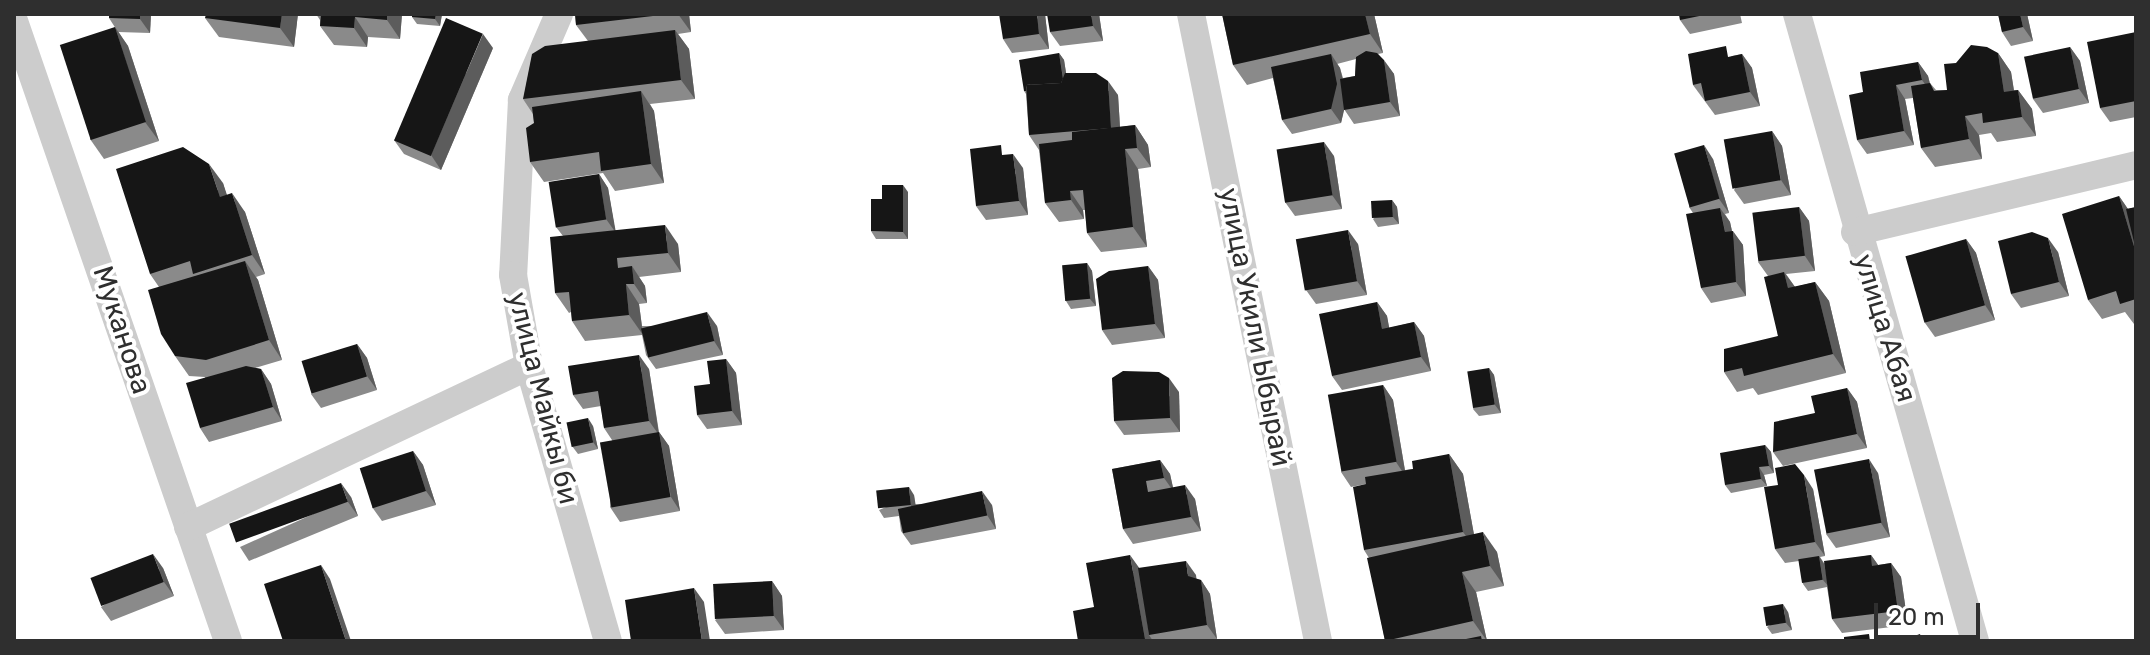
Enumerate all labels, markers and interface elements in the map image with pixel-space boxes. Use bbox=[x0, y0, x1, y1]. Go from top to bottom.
street label: улица Укили Ыбырай bbox=[1211, 185, 1299, 469]
street label: улица Абая bbox=[1847, 250, 1923, 406]
street label: Муканова bbox=[86, 262, 158, 398]
street label: улица Майкы би bbox=[500, 289, 586, 507]
scale bar bbox=[1878, 587, 1984, 637]
text: 20 m bbox=[1888, 603, 1945, 631]

